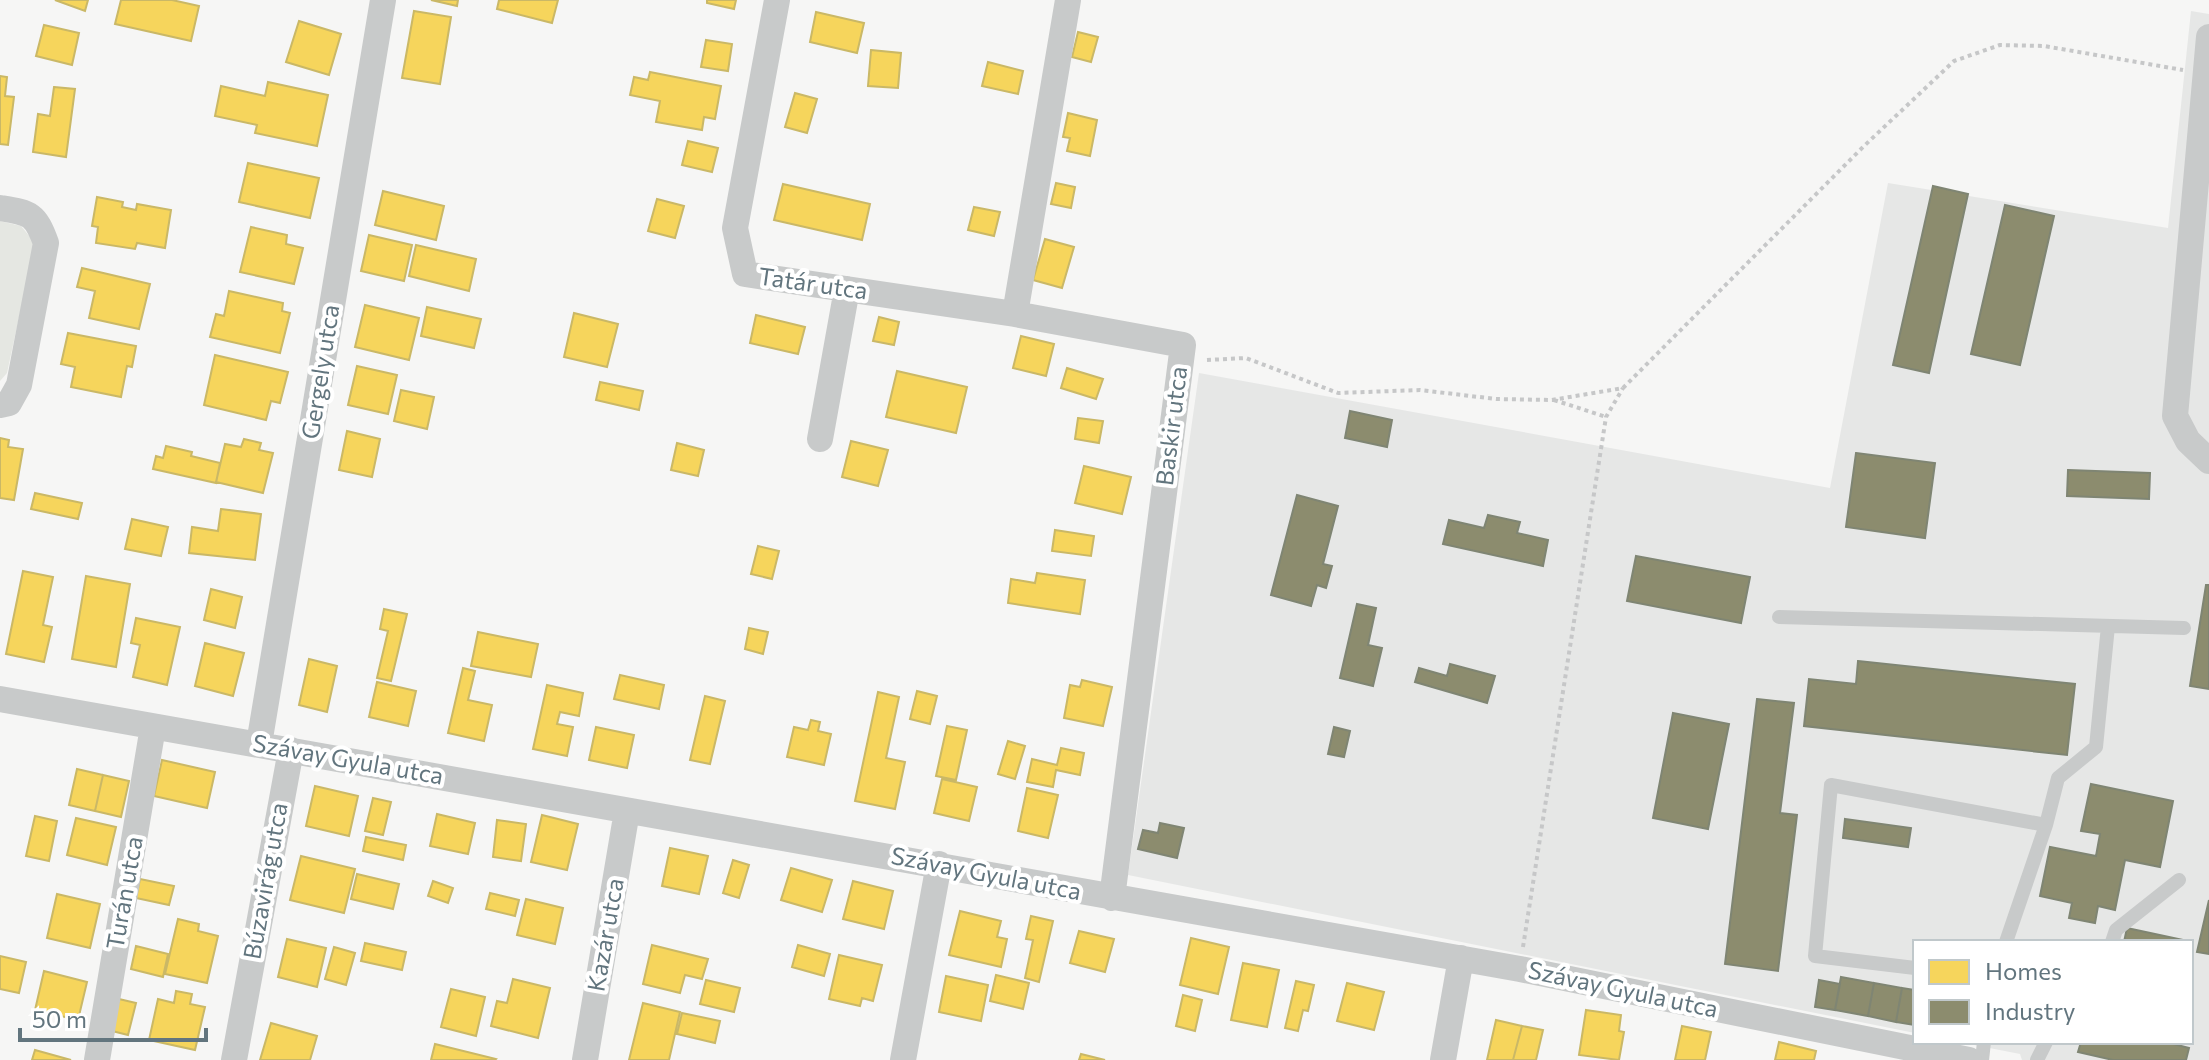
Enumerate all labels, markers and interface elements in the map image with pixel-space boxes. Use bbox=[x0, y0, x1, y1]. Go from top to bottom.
street label: Tatár utca bbox=[757, 261, 870, 305]
street label: Gergely utca bbox=[295, 302, 344, 441]
street label: Baskir utca bbox=[1149, 365, 1192, 487]
street label: Szávay Gyula utca bbox=[251, 727, 446, 790]
street label: Búzavirág utca bbox=[236, 800, 293, 961]
street label: Turán utca bbox=[99, 834, 148, 952]
street label: Szávay Gyula utca bbox=[889, 840, 1084, 905]
street label: Kazár utca bbox=[580, 876, 629, 994]
legend bbox=[1913, 940, 2193, 1044]
street label: Szávay Gyula utca bbox=[1526, 954, 1721, 1023]
text: Homes bbox=[1985, 956, 2062, 985]
scale bar bbox=[20, 992, 206, 1042]
text: Industry bbox=[1985, 996, 2075, 1025]
text: 50 m bbox=[32, 1004, 87, 1033]

